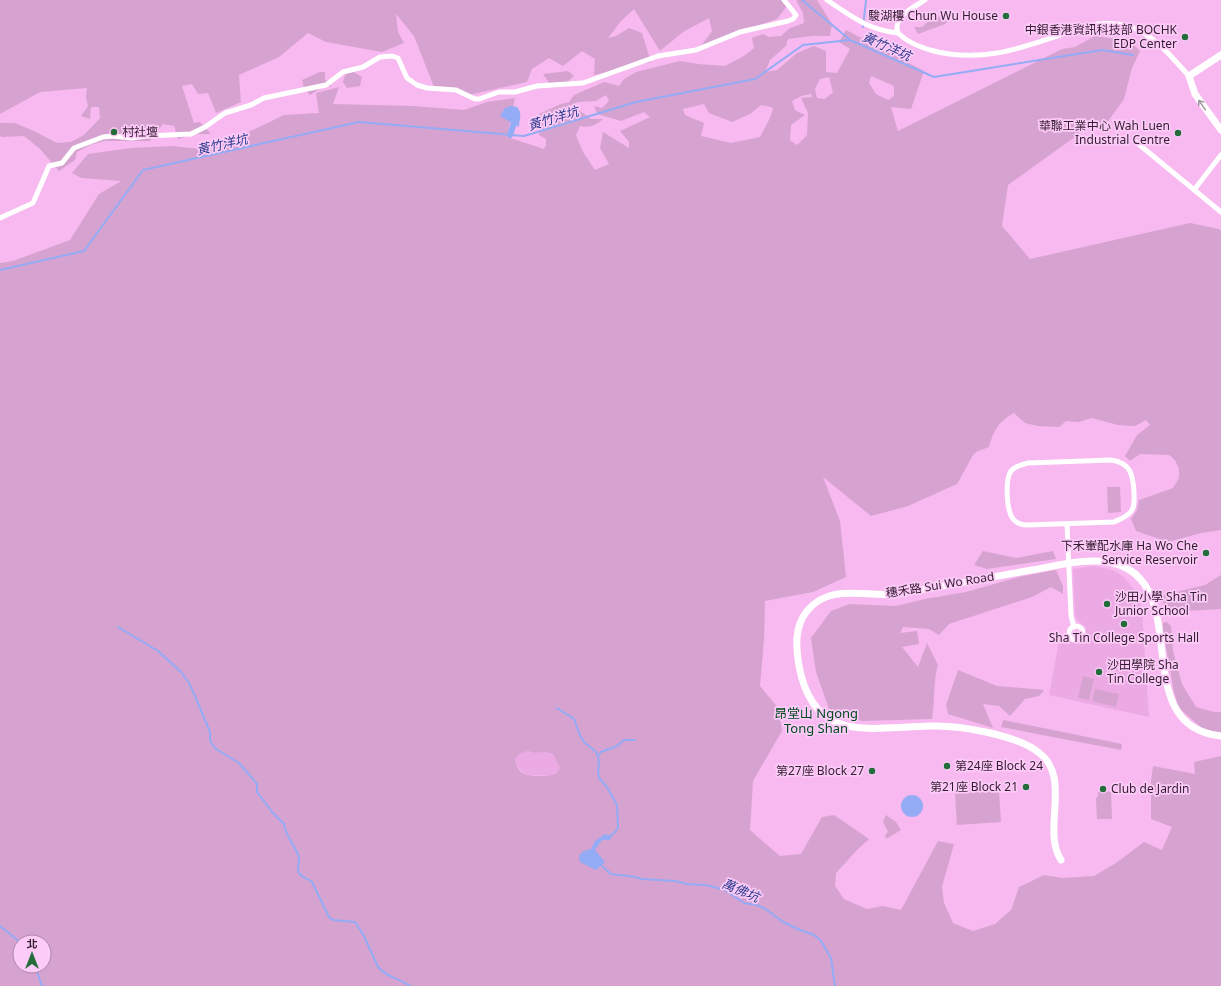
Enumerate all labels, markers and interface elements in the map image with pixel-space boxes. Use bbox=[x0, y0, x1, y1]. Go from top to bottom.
place label: 駿湖樓 Chun Wu House bbox=[868, 7, 998, 24]
marker: 駿湖樓 Chun Wu House bbox=[1001, 11, 1011, 21]
place label: 中銀香港資訊科技部 BOCHK EDP Center bbox=[1025, 21, 1178, 52]
water label: 黃竹洋坑 bbox=[860, 27, 916, 66]
marker: 中銀香港資訊科技部 BOCHK EDP Center bbox=[1180, 32, 1190, 42]
one-way arrow bbox=[1198, 99, 1206, 110]
water label: 黃竹洋坑 bbox=[525, 101, 582, 134]
place label: 華聯工業中心 Wah Luen Industrial Centre bbox=[1039, 117, 1170, 148]
place label: 村社壇 bbox=[122, 123, 158, 140]
marker: 村社壇 bbox=[109, 127, 119, 137]
marker: 華聯工業中心 Wah Luen Industrial Centre bbox=[1173, 128, 1183, 138]
water label: 黃竹洋坑 bbox=[195, 129, 251, 159]
place label: 下禾輋配水庫 Ha Wo Che Service Reservoir bbox=[1061, 537, 1198, 568]
marker: 下禾輋配水庫 Ha Wo Che Service Reservoir bbox=[1201, 548, 1211, 558]
street label: 穗禾路 Sui Wo Road bbox=[885, 568, 995, 601]
place label: 沙田小學 Sha Tin Junior School bbox=[1114, 588, 1207, 619]
marker: 沙田小學 Sha Tin Junior School bbox=[1102, 599, 1112, 609]
marker: Sha Tin College Sports Hall bbox=[1119, 619, 1129, 629]
place label: Sha Tin College Sports Hall bbox=[1049, 629, 1199, 646]
place label: 沙田學院 Sha Tin College bbox=[1107, 656, 1179, 687]
marker: 沙田學院 Sha Tin College bbox=[1094, 667, 1104, 677]
district label: 昂堂山 Ngong Tong Shan bbox=[774, 704, 858, 737]
place label: 第24座 Block 24 bbox=[955, 757, 1043, 774]
marker: 第24座 Block 24 bbox=[942, 761, 952, 771]
place label: 第27座 Block 27 bbox=[776, 762, 864, 779]
marker: 第27座 Block 27 bbox=[867, 766, 877, 776]
place label: 第21座 Block 21 bbox=[930, 778, 1018, 795]
place label: Club de Jardin bbox=[1111, 780, 1189, 797]
marker: 第21座 Block 21 bbox=[1021, 782, 1031, 792]
marker: Club de Jardin bbox=[1098, 784, 1108, 794]
water label: 萬佛坑 bbox=[720, 874, 764, 907]
north arrow bbox=[12, 934, 52, 974]
text: 北 bbox=[27, 936, 38, 951]

